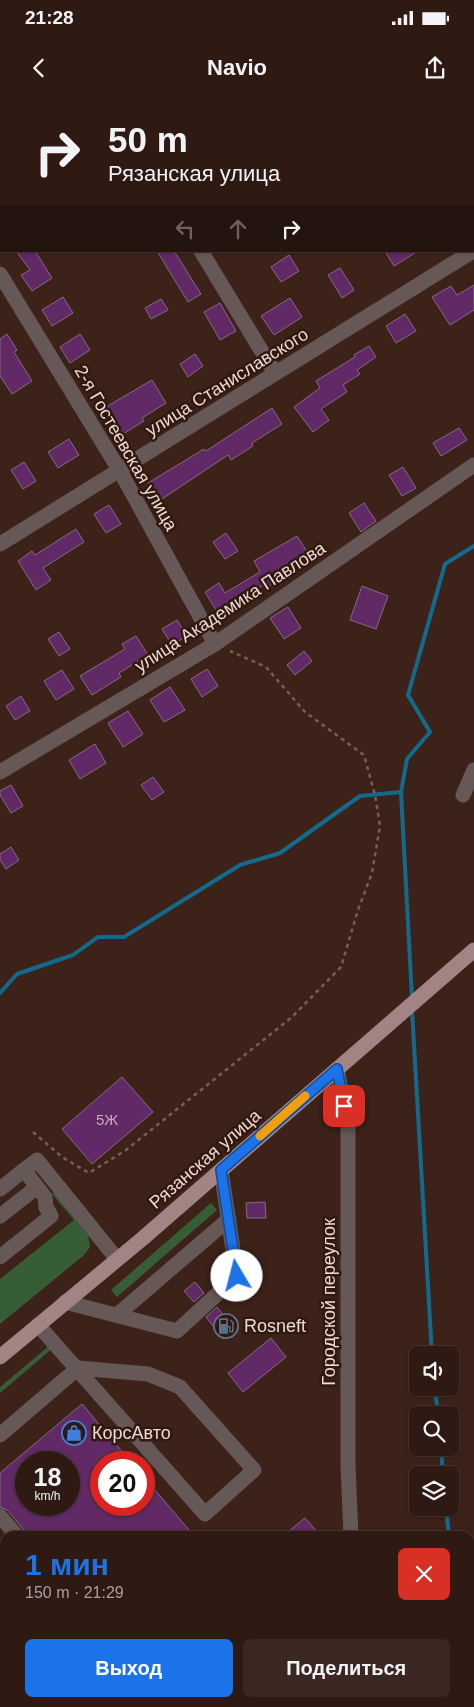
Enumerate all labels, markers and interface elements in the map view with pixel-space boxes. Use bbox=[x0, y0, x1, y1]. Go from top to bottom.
text: 21:28 bbox=[25, 7, 74, 28]
icon: back bbox=[25, 54, 53, 82]
icon: share bbox=[421, 54, 449, 82]
text: Navio bbox=[207, 55, 267, 80]
icon: right bbox=[25, 120, 90, 185]
text: 50 m bbox=[108, 120, 188, 159]
text: Рязанская улица bbox=[108, 161, 280, 186]
icon: left bbox=[171, 215, 199, 243]
icon: ahead bbox=[224, 215, 252, 243]
icon: right bbox=[277, 215, 305, 243]
street label: улица Станиславского bbox=[142, 324, 312, 440]
street label: 2-я Гостеевская улица bbox=[71, 362, 182, 535]
street label: улица Академика Павлова bbox=[131, 537, 330, 676]
pin bbox=[323, 1085, 365, 1127]
icon: arrive bbox=[330, 1092, 358, 1120]
street label: Рязанская улица bbox=[145, 1105, 265, 1213]
house number: 5Ж bbox=[96, 1111, 118, 1128]
street label: Городской переулок bbox=[319, 1218, 339, 1386]
position arrow bbox=[210, 1249, 262, 1301]
fuel station icon: Rosneft bbox=[213, 1313, 239, 1339]
place label: Rosneft bbox=[244, 1316, 306, 1336]
map controls bbox=[409, 1346, 459, 1516]
button: sound bbox=[409, 1346, 459, 1396]
button: search bbox=[409, 1406, 459, 1456]
shop icon: КорсАвто bbox=[61, 1420, 87, 1446]
place label: КорсАвто bbox=[92, 1423, 171, 1443]
speed limit sign: 20 bbox=[90, 1451, 155, 1516]
text: 18 bbox=[34, 1463, 61, 1491]
button: layers bbox=[409, 1466, 459, 1516]
text: km/h bbox=[34, 1489, 61, 1503]
text: 1 мин bbox=[25, 1548, 109, 1581]
button: close bbox=[398, 1548, 450, 1600]
text: 150 m · 21:29 bbox=[25, 1584, 124, 1601]
button: Выход bbox=[25, 1639, 233, 1697]
button: Поделиться bbox=[243, 1639, 450, 1697]

